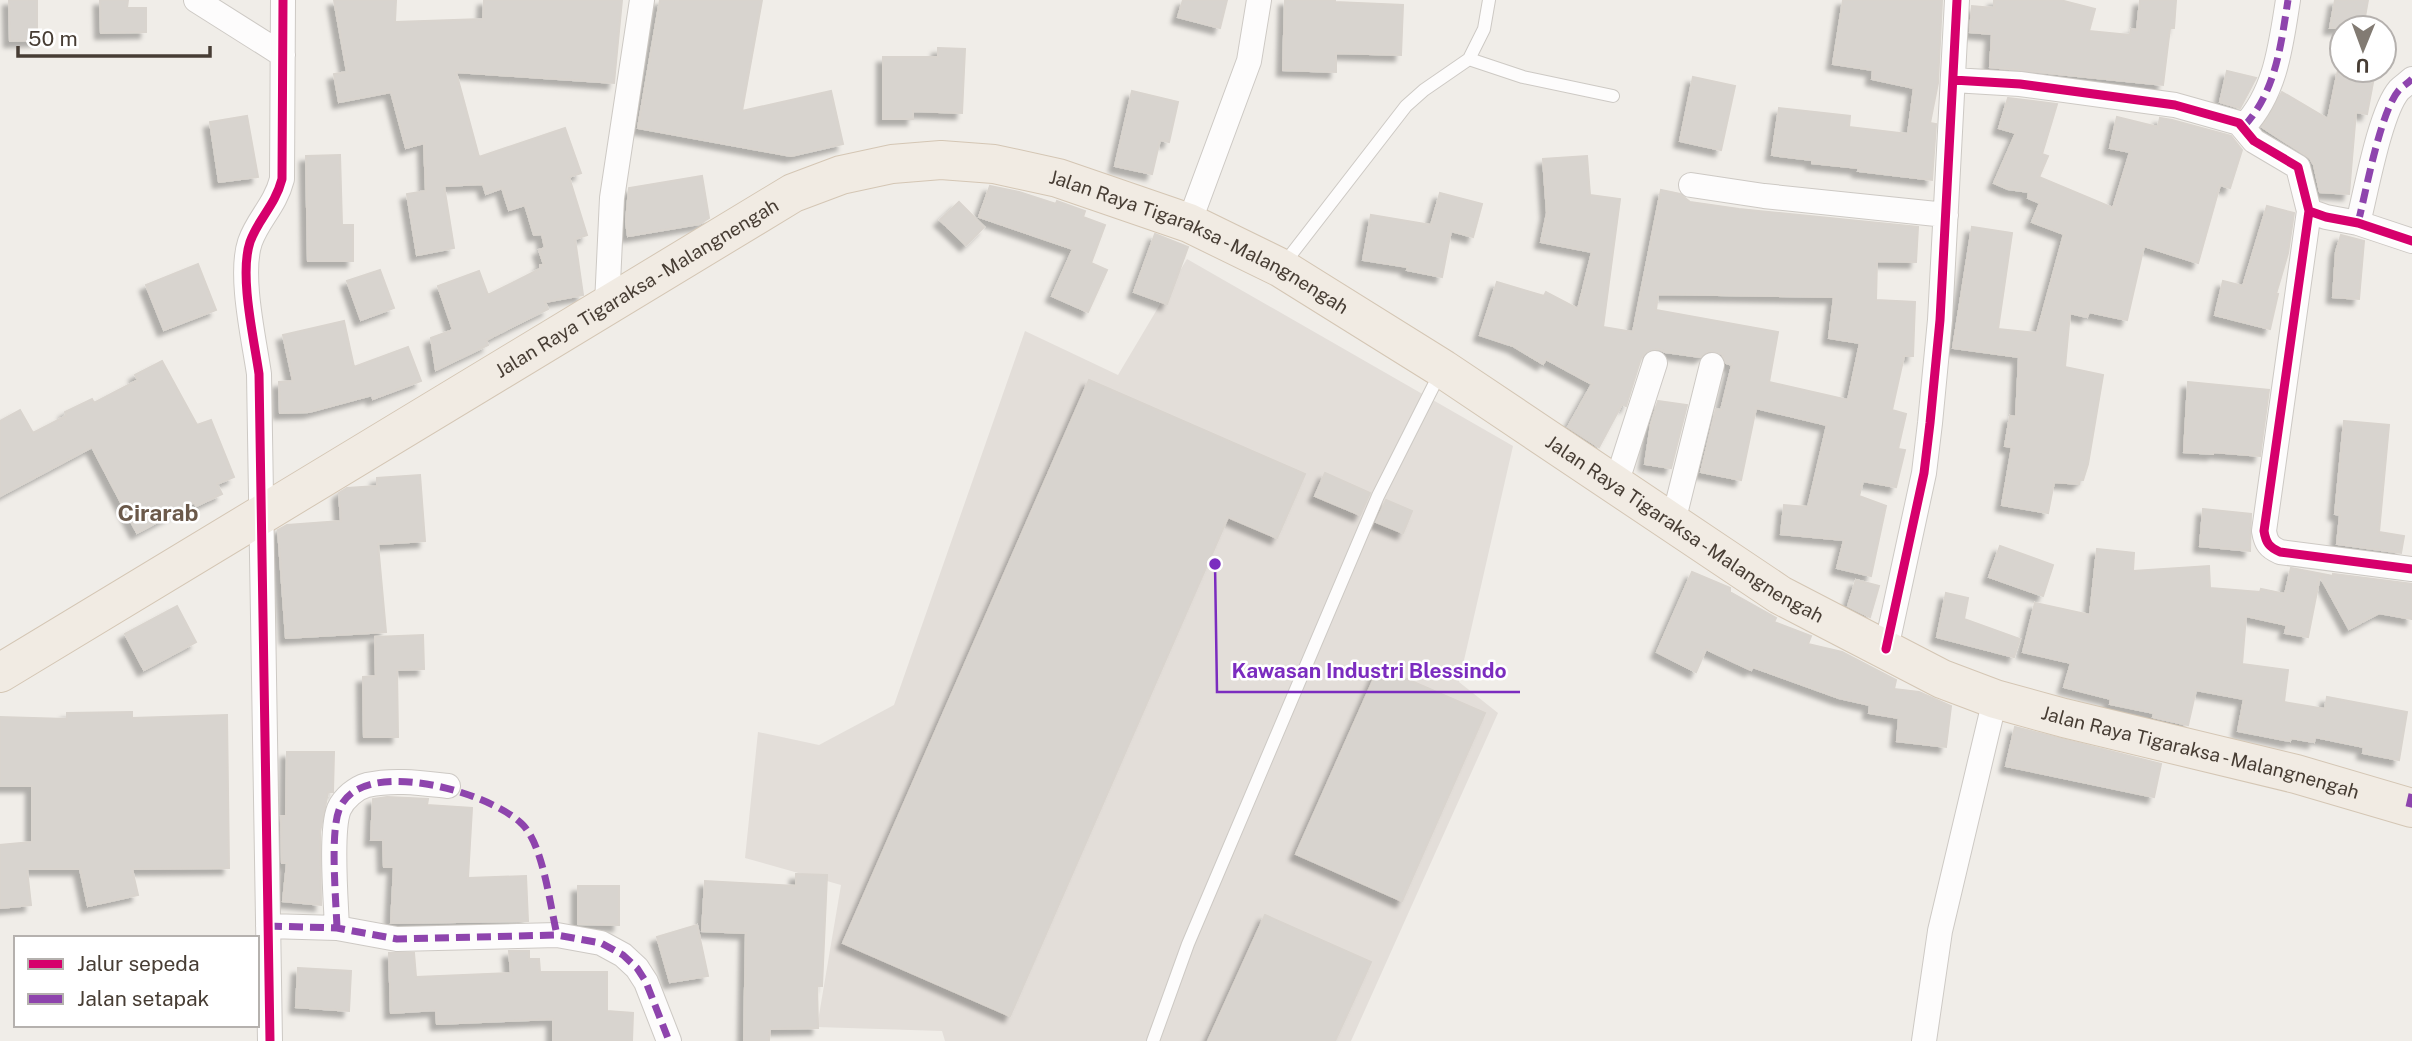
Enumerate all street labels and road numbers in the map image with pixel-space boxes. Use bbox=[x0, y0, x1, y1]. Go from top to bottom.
street label: Jalan Raya Tigaraksa - Malangnengah bbox=[1047, 165, 1352, 318]
street label: Jalan Raya Tigaraksa - Malangnengah bbox=[491, 194, 782, 382]
street label: Jalan Raya Tigaraksa - Malangnengah bbox=[1542, 430, 1827, 627]
street label: Jalan Raya Tigaraksa - Malangnengah bbox=[2039, 701, 2362, 803]

